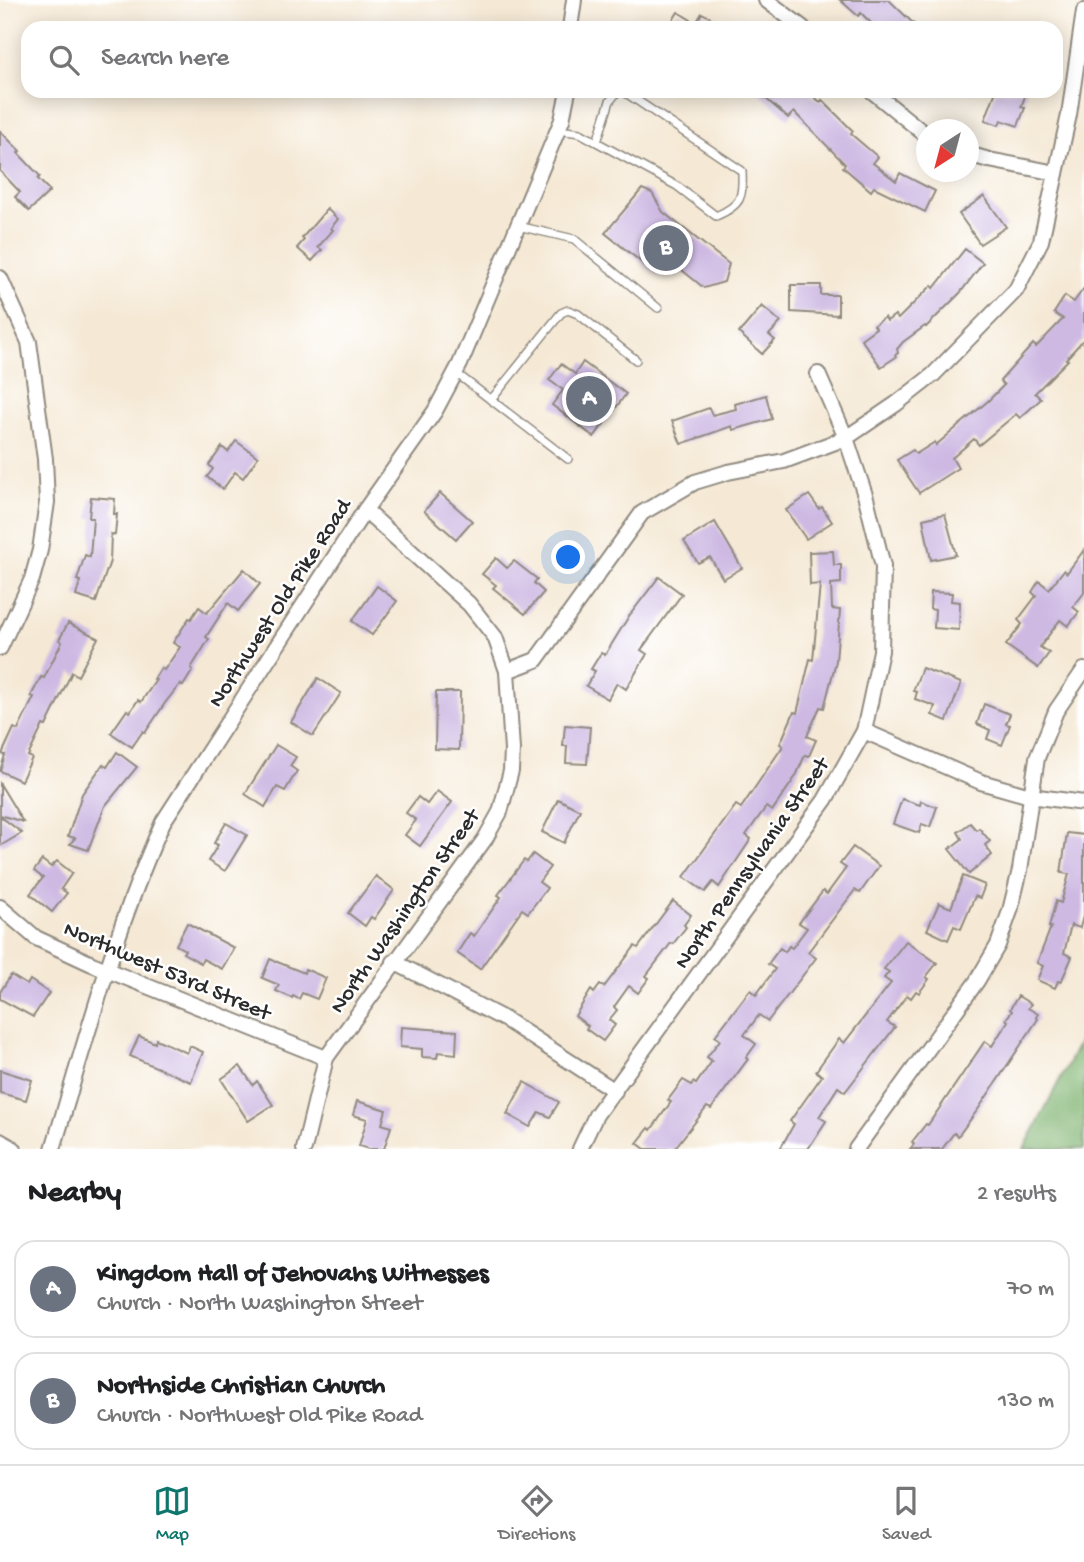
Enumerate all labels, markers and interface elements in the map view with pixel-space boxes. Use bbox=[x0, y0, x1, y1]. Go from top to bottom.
search box bbox=[21, 21, 1063, 98]
icon: search bbox=[45, 41, 83, 79]
text: Search here bbox=[101, 44, 229, 75]
north arrow bbox=[916, 119, 979, 182]
pin: B bbox=[643, 222, 689, 274]
pin: A bbox=[566, 373, 612, 425]
street label: Northwest Old Pike Road bbox=[203, 493, 359, 713]
your location bbox=[551, 540, 585, 574]
street label: North Pennsylvania Street bbox=[670, 752, 837, 975]
street label: North Washington Street bbox=[325, 803, 488, 1019]
street label: Northwest 53rd Street bbox=[59, 916, 276, 1029]
text: Nearby bbox=[28, 1177, 121, 1212]
text: 2 results bbox=[977, 1181, 1056, 1208]
text: Kingdom Hall of Jehovahs Witnesses bbox=[97, 1260, 488, 1291]
text: A bbox=[46, 1276, 60, 1303]
text: 70 m bbox=[1007, 1276, 1054, 1303]
text: Church · North Washington Street bbox=[97, 1291, 423, 1318]
text: Northside Christian Church bbox=[97, 1372, 385, 1403]
text: B bbox=[47, 1388, 59, 1415]
text: 130 m bbox=[998, 1388, 1054, 1415]
text: Church · Northwest Old Pike Road bbox=[97, 1403, 422, 1430]
tab: Map bbox=[153, 1482, 191, 1547]
tab: Directions bbox=[498, 1482, 575, 1547]
tab: Saved bbox=[882, 1482, 931, 1547]

